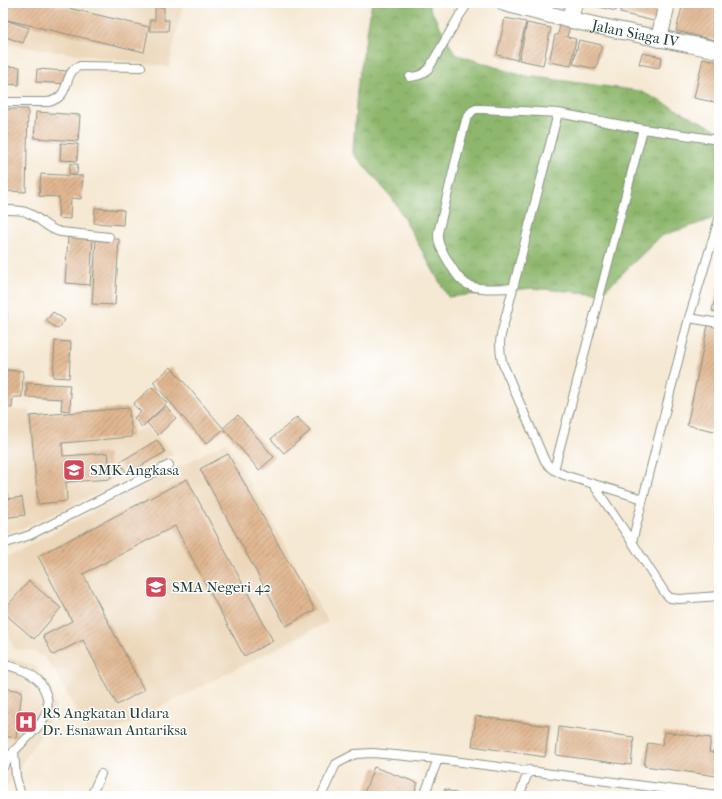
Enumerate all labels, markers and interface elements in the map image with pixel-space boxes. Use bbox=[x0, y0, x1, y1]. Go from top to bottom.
street label: Jalan Siaga IV bbox=[589, 16, 682, 51]
school or university icon: SMK Angkasa bbox=[61, 457, 87, 483]
place label: SMK Angkasa bbox=[90, 461, 180, 479]
school or university icon: SMA Negeri 42 bbox=[143, 574, 169, 600]
place label: SMA Negeri 42 bbox=[172, 578, 271, 596]
place label: RS Angkatan Udara Dr. Esnawan Antariksa bbox=[42, 704, 188, 739]
hospital icon: RS Angkatan Udara Dr. Esnawan Antariksa bbox=[13, 709, 39, 735]

